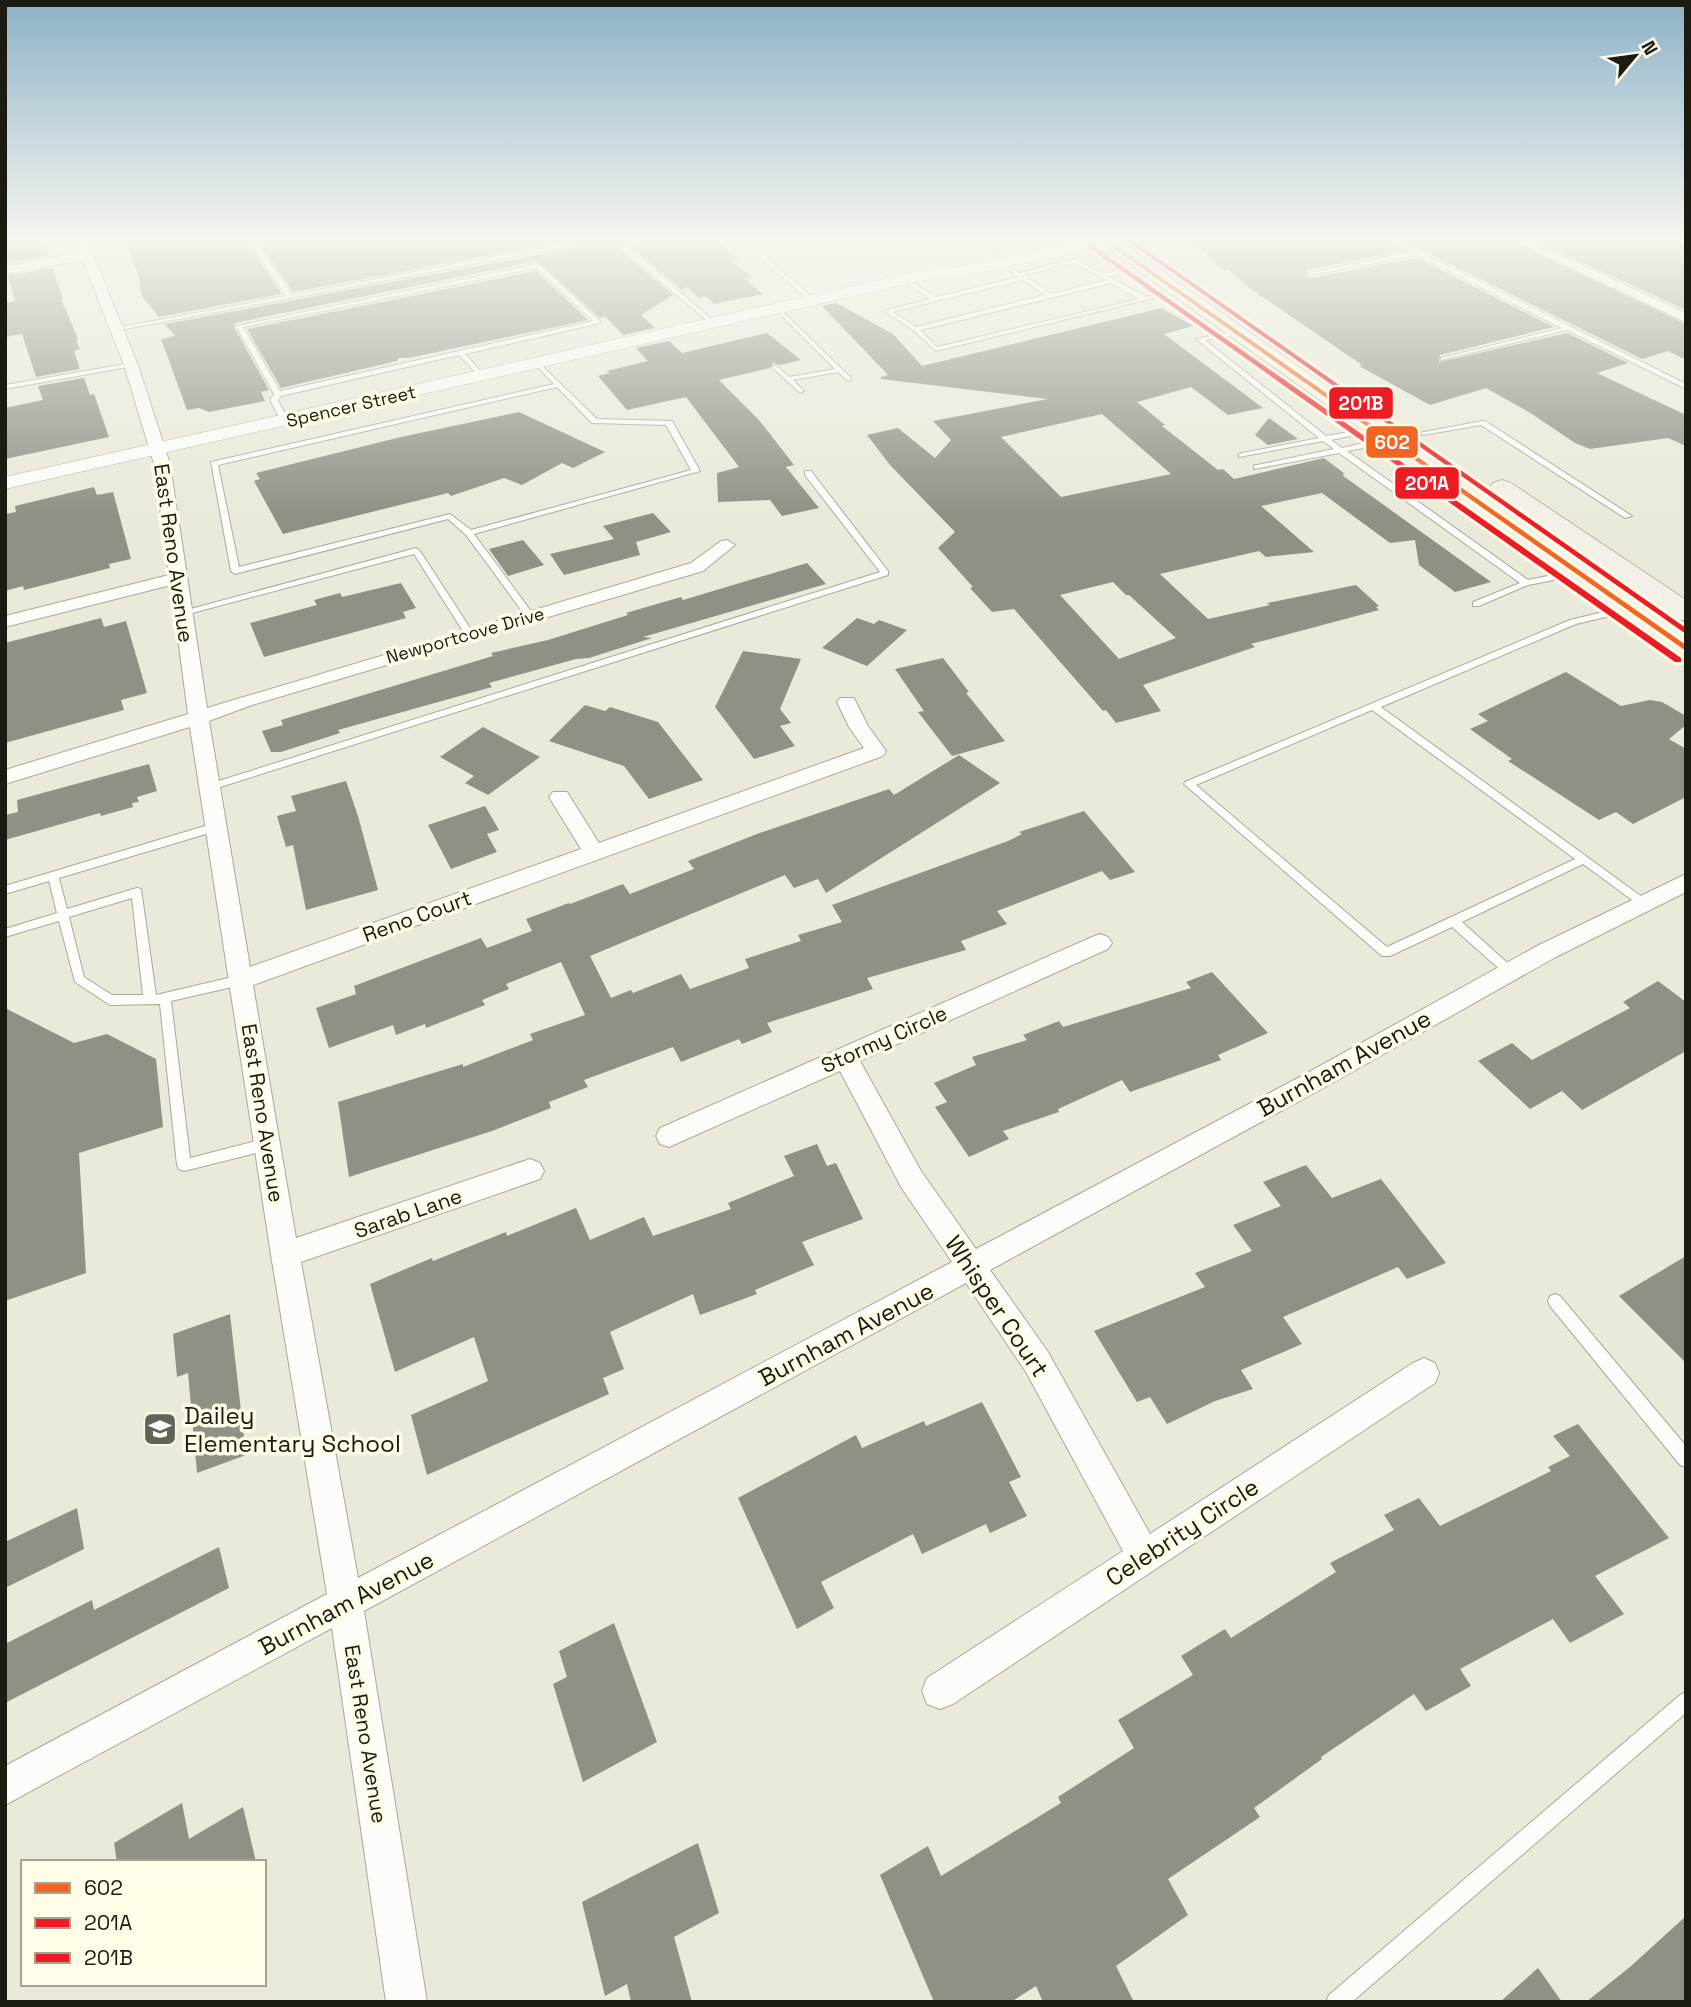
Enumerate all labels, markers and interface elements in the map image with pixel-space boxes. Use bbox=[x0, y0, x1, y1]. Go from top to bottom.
north arrow bbox=[1600, 21, 1670, 91]
text: N bbox=[1635, 36, 1663, 60]
street label: Spencer Street bbox=[284, 380, 418, 432]
line badge: 201B bbox=[1328, 386, 1394, 420]
text: 201B bbox=[1339, 391, 1383, 416]
line badge: 602 bbox=[1365, 425, 1419, 459]
text: 602 bbox=[1374, 430, 1410, 455]
street label: East Reno Avenue bbox=[148, 462, 200, 644]
line badge: 201A bbox=[1394, 466, 1460, 500]
text: 201A bbox=[1405, 471, 1449, 496]
street label: Newportcove Drive bbox=[383, 601, 547, 669]
street label: Reno Court bbox=[359, 884, 475, 948]
street label: Stormy Circle bbox=[817, 999, 951, 1079]
street label: Burnham Avenue bbox=[1252, 1002, 1436, 1124]
street label: East Reno Avenue bbox=[236, 1022, 290, 1204]
street label: Sarab Lane bbox=[350, 1182, 466, 1244]
street label: Whisper Court bbox=[938, 1229, 1056, 1383]
street label: Burnham Avenue bbox=[753, 1275, 939, 1393]
place label: Dailey Elementary School bbox=[184, 1400, 401, 1459]
school or university icon: Dailey Elementary School bbox=[141, 1410, 179, 1448]
street label: Celebrity Circle bbox=[1100, 1471, 1264, 1593]
street label: Burnham Avenue bbox=[253, 1544, 439, 1662]
street label: East Reno Avenue bbox=[339, 1643, 393, 1825]
legend bbox=[21, 1860, 266, 1986]
text: 602 bbox=[84, 1874, 123, 1901]
text: 201A bbox=[84, 1909, 132, 1936]
text: 201B bbox=[84, 1944, 133, 1971]

